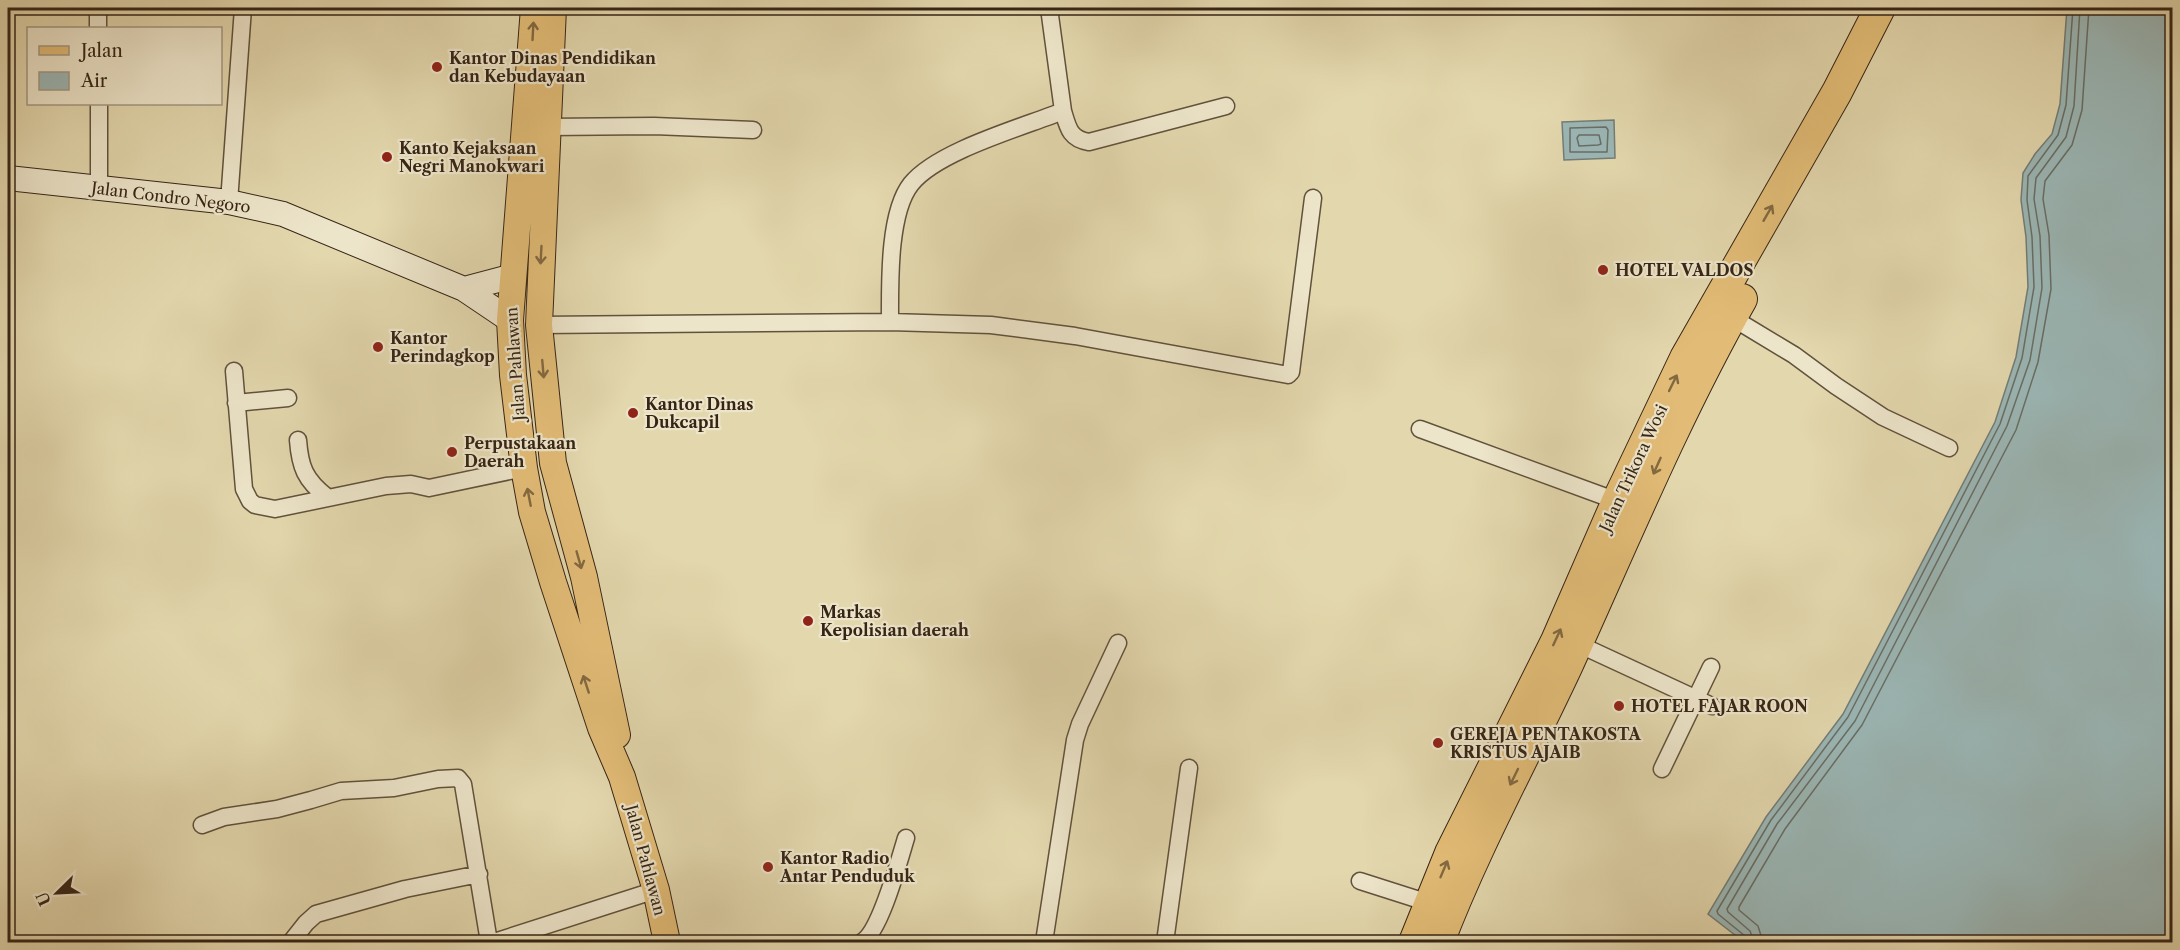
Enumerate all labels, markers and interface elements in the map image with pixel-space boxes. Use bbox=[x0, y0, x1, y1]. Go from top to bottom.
one-way arrow bbox=[528, 22, 539, 41]
legend bbox=[27, 27, 222, 105]
text: Jalan bbox=[78, 40, 123, 62]
place label: Kantor Dinas Pendidikan dan Kebudayaan bbox=[449, 48, 656, 86]
marker: Kantor Dinas Pendidikan dan Kebudayaan bbox=[430, 60, 444, 74]
text: Air bbox=[80, 70, 108, 92]
place label: Kanto Kejaksaan Negri Manokwari bbox=[399, 138, 545, 176]
marker: Kanto Kejaksaan Negri Manokwari bbox=[380, 150, 394, 164]
street label: Jalan Condro Negoro bbox=[87, 177, 252, 217]
one-way arrow bbox=[1762, 205, 1774, 222]
one-way arrow bbox=[535, 244, 546, 264]
place label: HOTEL VALDOS bbox=[1615, 260, 1754, 280]
marker: HOTEL VALDOS bbox=[1596, 263, 1610, 277]
street label: Jalan Pahlawan bbox=[501, 306, 529, 425]
place label: Kantor Perindagkop bbox=[390, 328, 495, 366]
marker: Kantor Perindagkop bbox=[371, 340, 385, 354]
one-way arrow bbox=[538, 359, 549, 379]
one-way arrow bbox=[1667, 375, 1679, 393]
place label: Kantor Dinas Dukcapil bbox=[645, 394, 753, 432]
street label: Jalan Trikora Wosi bbox=[1593, 401, 1671, 538]
marker: Kantor Dinas Dukcapil bbox=[626, 406, 640, 420]
place label: Perpustakaan Daerah bbox=[464, 433, 576, 471]
marker: Perpustakaan Daerah bbox=[445, 445, 459, 459]
one-way arrow bbox=[1651, 457, 1663, 475]
one-way arrow bbox=[524, 488, 535, 507]
one-way arrow bbox=[574, 550, 585, 569]
place label: Markas Kepolisian daerah bbox=[820, 602, 969, 640]
marker: Markas Kepolisian daerah bbox=[801, 614, 815, 628]
one-way arrow bbox=[1552, 628, 1563, 647]
one-way arrow bbox=[580, 675, 591, 694]
place label: HOTEL FAJAR ROON bbox=[1631, 696, 1808, 716]
marker: HOTEL FAJAR ROON bbox=[1612, 699, 1626, 713]
place label: GEREJA PENTAKOSTA KRISTUS AJAIB bbox=[1450, 724, 1641, 762]
marker: GEREJA PENTAKOSTA KRISTUS AJAIB bbox=[1431, 736, 1445, 750]
one-way arrow bbox=[1507, 767, 1519, 785]
street label: Jalan Pahlawan bbox=[621, 799, 670, 918]
place label: Kantor Radio Antar Penduduk bbox=[779, 848, 915, 886]
marker: Kantor Radio Antar Penduduk bbox=[761, 860, 775, 874]
one-way arrow bbox=[1439, 860, 1450, 878]
north arrow bbox=[27, 863, 87, 923]
text: U bbox=[32, 889, 55, 909]

